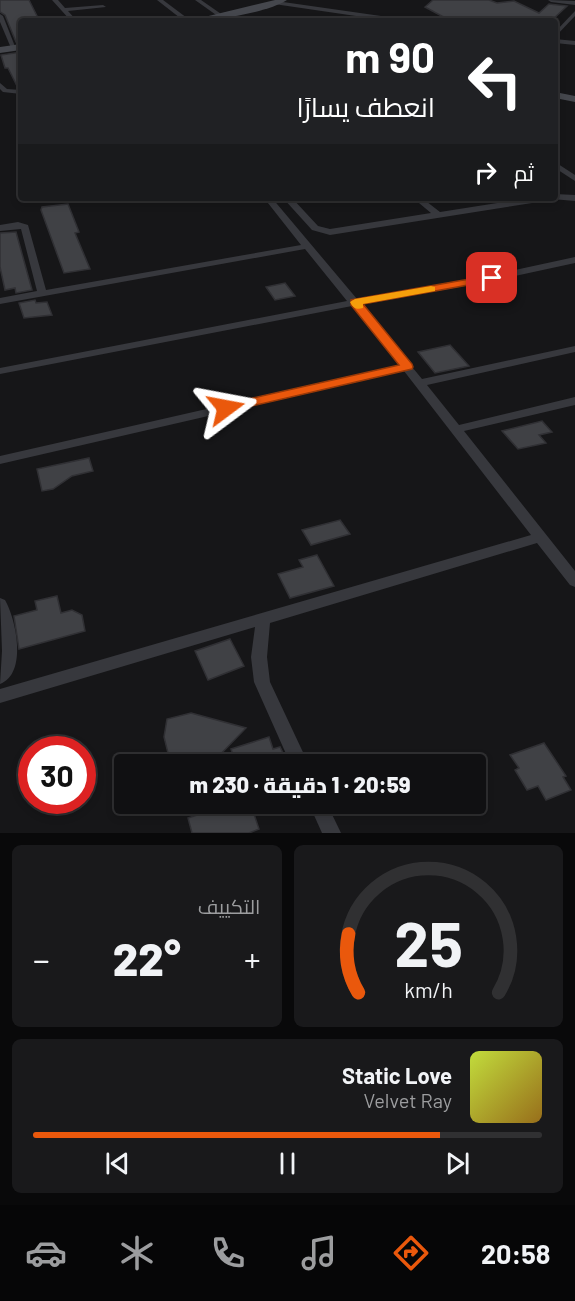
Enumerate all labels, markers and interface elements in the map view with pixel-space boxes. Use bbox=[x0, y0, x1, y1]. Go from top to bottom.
text: 90 m bbox=[345, 31, 435, 81]
icon: left bbox=[456, 42, 534, 120]
text: انعطف يسارًا bbox=[296, 90, 435, 122]
icon: right bbox=[469, 156, 502, 189]
text: ثم bbox=[514, 159, 534, 185]
pin bbox=[466, 252, 517, 303]
icon: arrive bbox=[475, 261, 508, 294]
position arrow bbox=[194, 376, 258, 440]
speed limit sign: 30 bbox=[18, 736, 96, 814]
text: 20:59 · 1 دقيقة · 230 m bbox=[189, 771, 411, 797]
text: التكييف bbox=[198, 894, 261, 918]
text: 25 bbox=[394, 905, 463, 979]
text: 22° bbox=[113, 931, 181, 985]
text: − bbox=[33, 939, 50, 979]
text: + bbox=[244, 939, 260, 979]
text: km/h bbox=[404, 977, 453, 1002]
text: Static Love bbox=[342, 1062, 452, 1088]
text: Velvet Ray bbox=[363, 1088, 452, 1112]
icon: previous bbox=[101, 1147, 134, 1180]
icon: pause bbox=[271, 1147, 304, 1180]
icon: next bbox=[441, 1147, 474, 1180]
icon: car bbox=[25, 1232, 67, 1274]
icon: climate bbox=[116, 1232, 158, 1274]
icon: phone bbox=[207, 1232, 249, 1274]
icon: music bbox=[298, 1232, 340, 1274]
icon: directions bbox=[390, 1232, 432, 1274]
text: 20:58 bbox=[481, 1237, 550, 1269]

